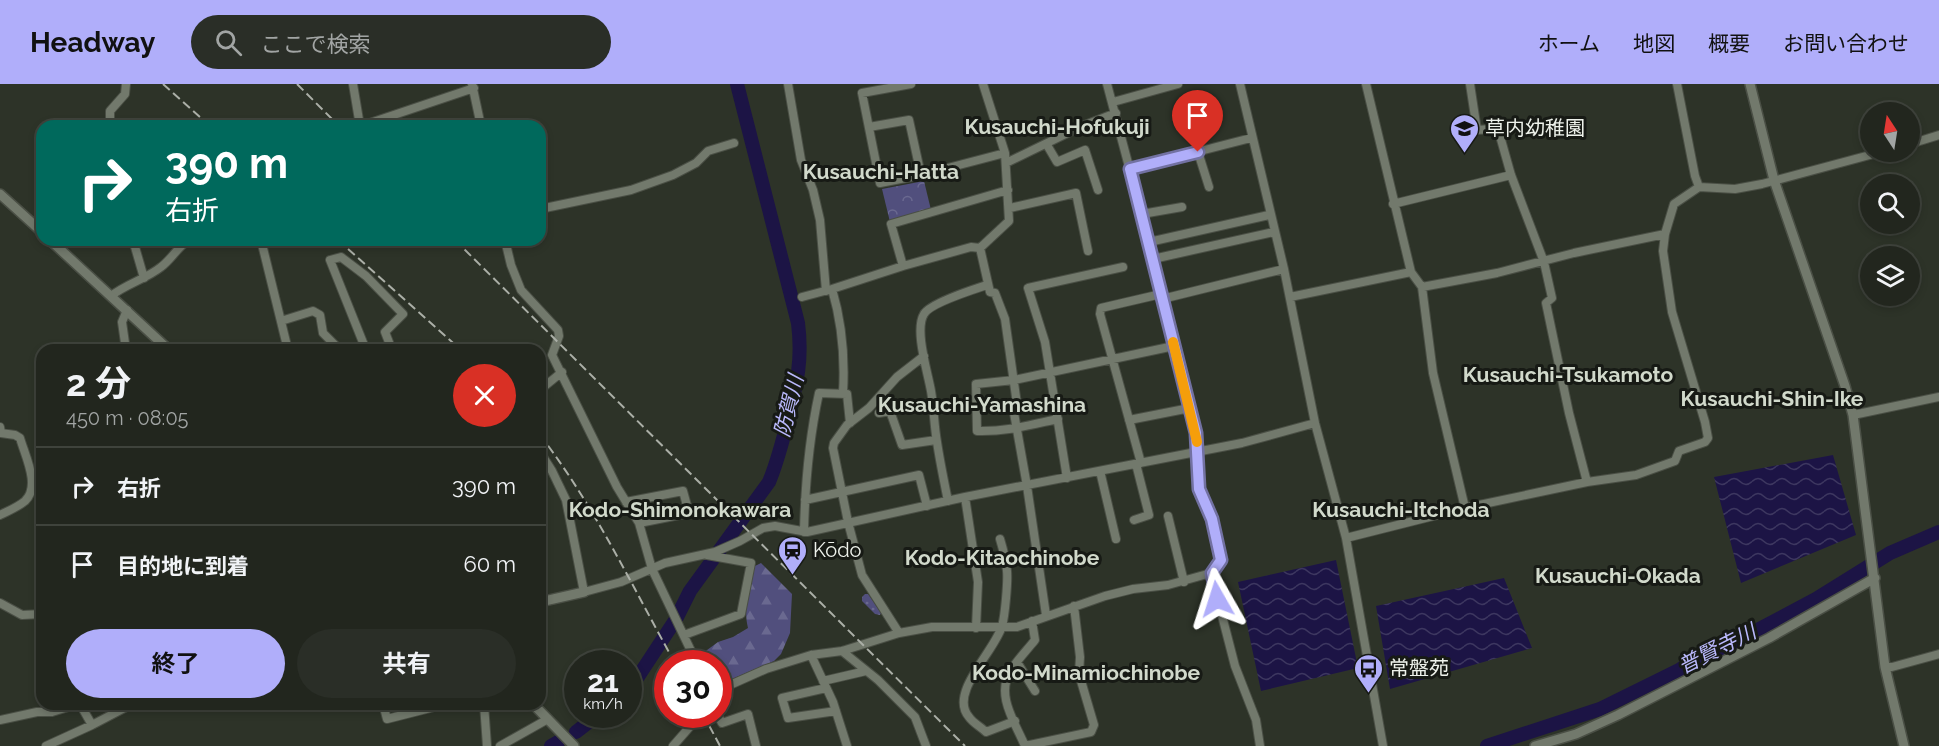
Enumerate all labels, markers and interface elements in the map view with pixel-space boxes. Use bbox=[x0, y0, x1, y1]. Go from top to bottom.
search box bbox=[191, 15, 611, 69]
text: Headway bbox=[30, 26, 155, 59]
icon: search bbox=[212, 26, 245, 59]
text: ここで検索 bbox=[260, 31, 371, 57]
text: ホーム bbox=[1538, 31, 1600, 56]
text: 地図 bbox=[1633, 31, 1675, 56]
text: 概要 bbox=[1708, 31, 1750, 56]
text: お問い合わせ bbox=[1783, 31, 1909, 56]
pin bbox=[1172, 90, 1223, 152]
icon: arrive bbox=[1181, 99, 1214, 132]
north arrow bbox=[1860, 102, 1920, 162]
map controls bbox=[1860, 102, 1920, 306]
school or university icon: 草内幼稚園 bbox=[1448, 112, 1480, 154]
district label: Kusauchi-Hofukuji bbox=[964, 114, 1150, 139]
place label: 草内幼稚園 bbox=[1485, 116, 1585, 140]
text: 390 m bbox=[165, 139, 288, 188]
icon: right bbox=[66, 144, 144, 222]
district label: Kusauchi-Hatta bbox=[803, 159, 959, 184]
button: search bbox=[1860, 174, 1920, 234]
text: 右折 bbox=[165, 195, 219, 226]
button: layers bbox=[1860, 246, 1920, 306]
text: 2 分 bbox=[66, 362, 131, 404]
district label: Kusauchi-Tsukamoto bbox=[1463, 362, 1674, 387]
button: close bbox=[453, 364, 516, 427]
water label: 防賀川 bbox=[769, 370, 809, 439]
district label: Kusauchi-Shin-Ike bbox=[1681, 386, 1864, 411]
district label: Kusauchi-Yamashina bbox=[878, 392, 1086, 417]
text: 450 m · 08:05 bbox=[66, 406, 189, 430]
icon: right bbox=[66, 470, 99, 503]
text: 390 m bbox=[452, 473, 516, 499]
text: 右折 bbox=[117, 475, 161, 501]
district label: Kodo-Shimonokawara bbox=[569, 497, 791, 522]
district label: Kusauchi-Itchoda bbox=[1312, 497, 1490, 522]
station icon: Kōdo bbox=[776, 534, 808, 576]
place label: Kōdo bbox=[813, 538, 862, 562]
district label: Kodo-Kitaochinobe bbox=[905, 545, 1100, 570]
icon: arrive bbox=[66, 548, 99, 581]
text: 60 m bbox=[463, 551, 516, 577]
text: 目的地に到着 bbox=[117, 553, 249, 579]
district label: Kusauchi-Okada bbox=[1535, 563, 1701, 588]
position arrow bbox=[1185, 567, 1249, 631]
water label: 普賢寺川 bbox=[1674, 617, 1762, 679]
button: 終了 bbox=[66, 629, 285, 698]
button: 共有 bbox=[297, 629, 516, 698]
speed limit sign: 30 bbox=[654, 650, 732, 728]
bus stop icon: 常盤苑 bbox=[1352, 652, 1384, 694]
place label: 常盤苑 bbox=[1389, 656, 1449, 680]
district label: Kodo-Minamiochinobe bbox=[972, 660, 1201, 685]
text: 21 bbox=[587, 664, 619, 699]
text: km/h bbox=[583, 695, 623, 713]

